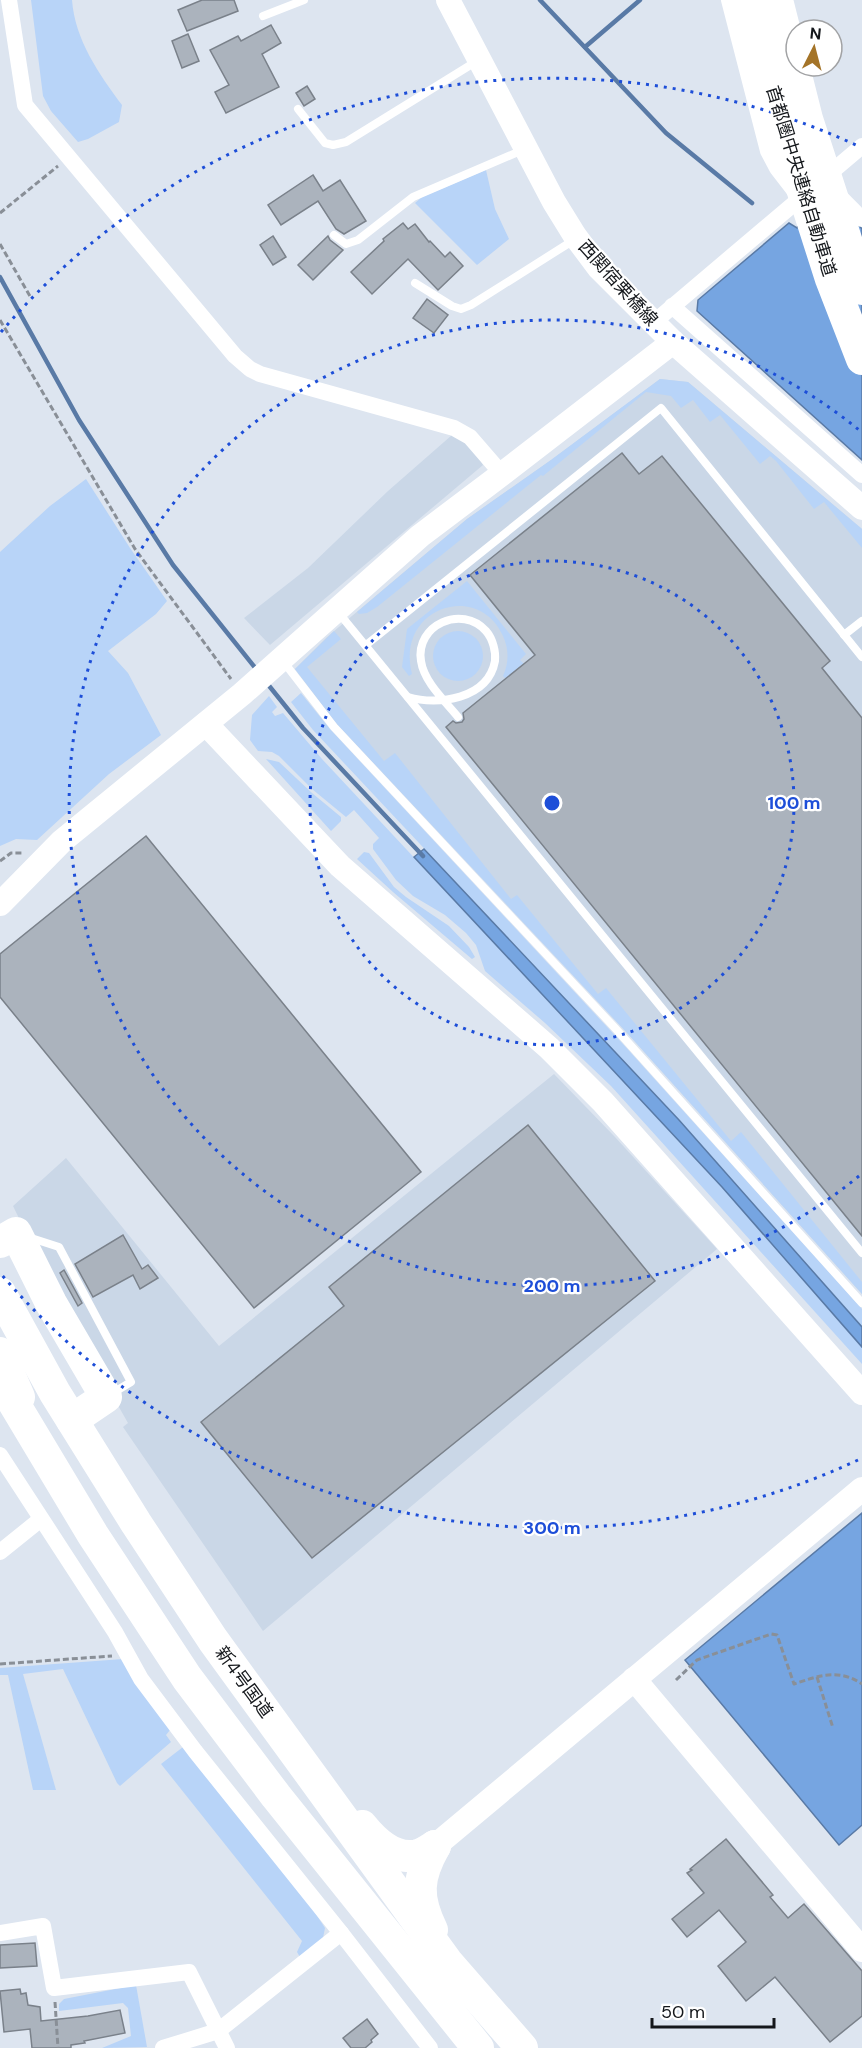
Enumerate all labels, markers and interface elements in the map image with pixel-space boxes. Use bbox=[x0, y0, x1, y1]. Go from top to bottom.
north arrow bbox=[784, 18, 844, 78]
text: N bbox=[809, 23, 822, 45]
street label: 首都圏中央連絡自動車道 bbox=[761, 83, 841, 279]
street label: 西関宿栗橋線 bbox=[573, 235, 663, 331]
text: 100 m bbox=[767, 791, 821, 815]
centre of rings bbox=[542, 793, 562, 813]
text: 200 m bbox=[524, 1274, 580, 1298]
text: 300 m bbox=[523, 1516, 581, 1540]
street label: 新4号国道 bbox=[210, 1641, 278, 1723]
scale bar bbox=[652, 1991, 774, 2029]
text: 50 m bbox=[661, 2000, 705, 2024]

